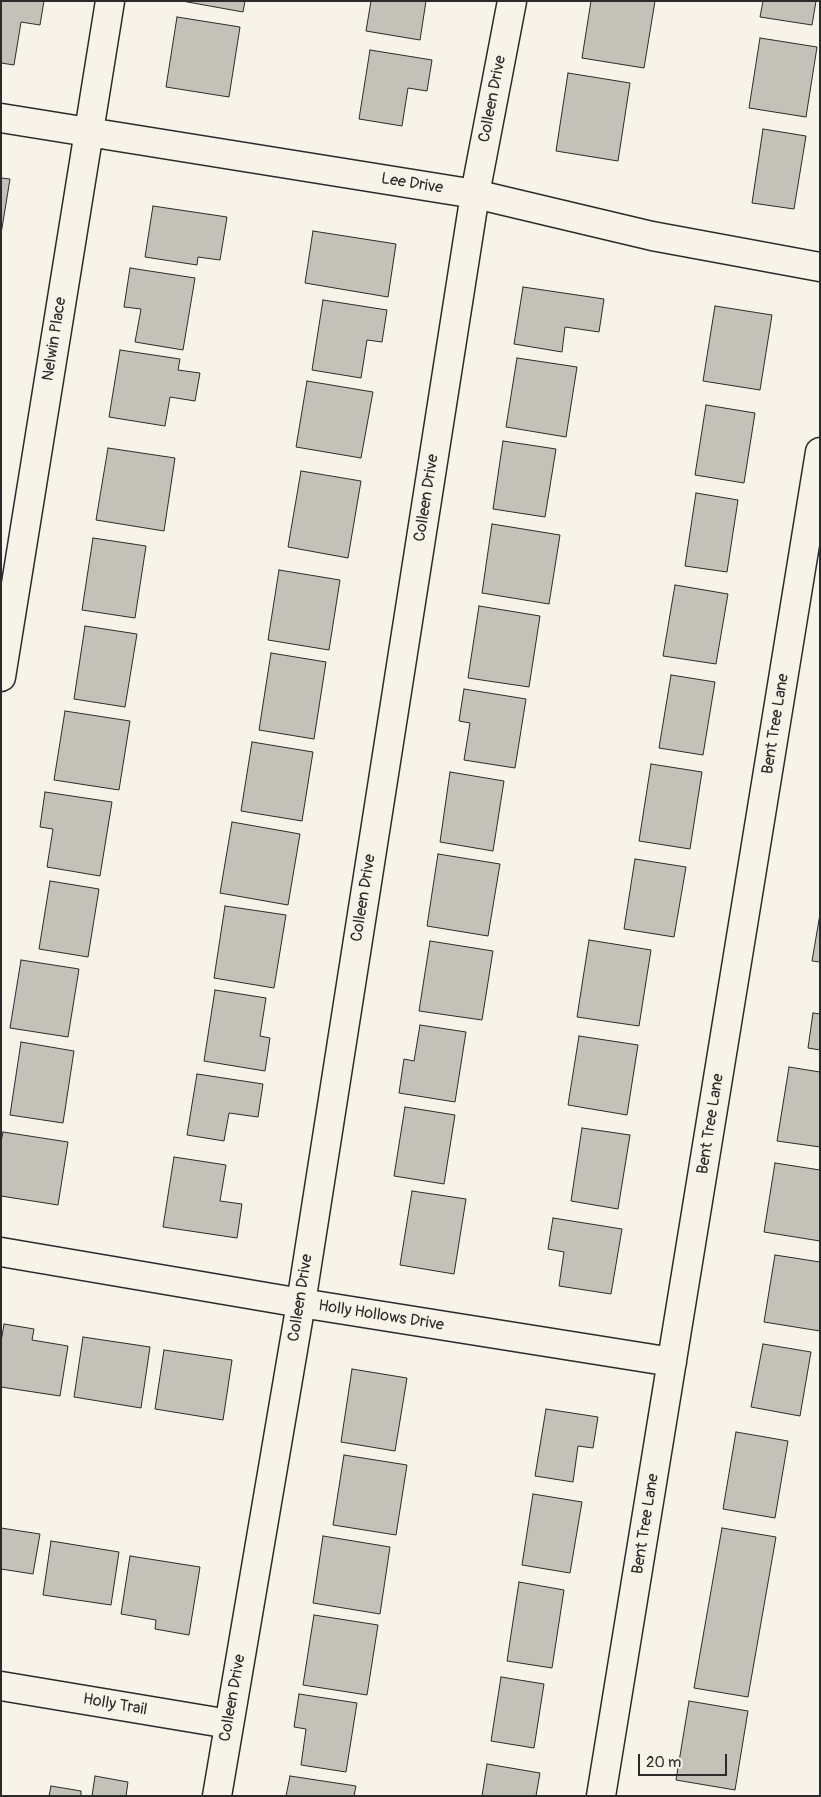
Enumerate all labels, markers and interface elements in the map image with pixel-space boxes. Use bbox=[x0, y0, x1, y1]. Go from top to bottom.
street label: Colleen Drive bbox=[475, 54, 511, 144]
street label: Lee Drive bbox=[380, 170, 444, 198]
street label: Nelwin Place bbox=[39, 296, 71, 382]
street label: Colleen Drive bbox=[411, 453, 443, 543]
street label: Bent Tree Lane bbox=[759, 672, 793, 776]
street label: Colleen Drive bbox=[348, 853, 380, 943]
street label: Bent Tree Lane bbox=[694, 1072, 728, 1176]
street label: Colleen Drive bbox=[285, 1253, 317, 1343]
street label: Holly Hollows Drive bbox=[317, 1297, 445, 1335]
street label: Bent Tree Lane bbox=[629, 1472, 663, 1576]
street label: Colleen Drive bbox=[216, 1653, 250, 1743]
street label: Holly Trail bbox=[81, 1690, 149, 1720]
scale bar bbox=[641, 1744, 730, 1776]
text: 20 m bbox=[646, 1753, 681, 1772]

